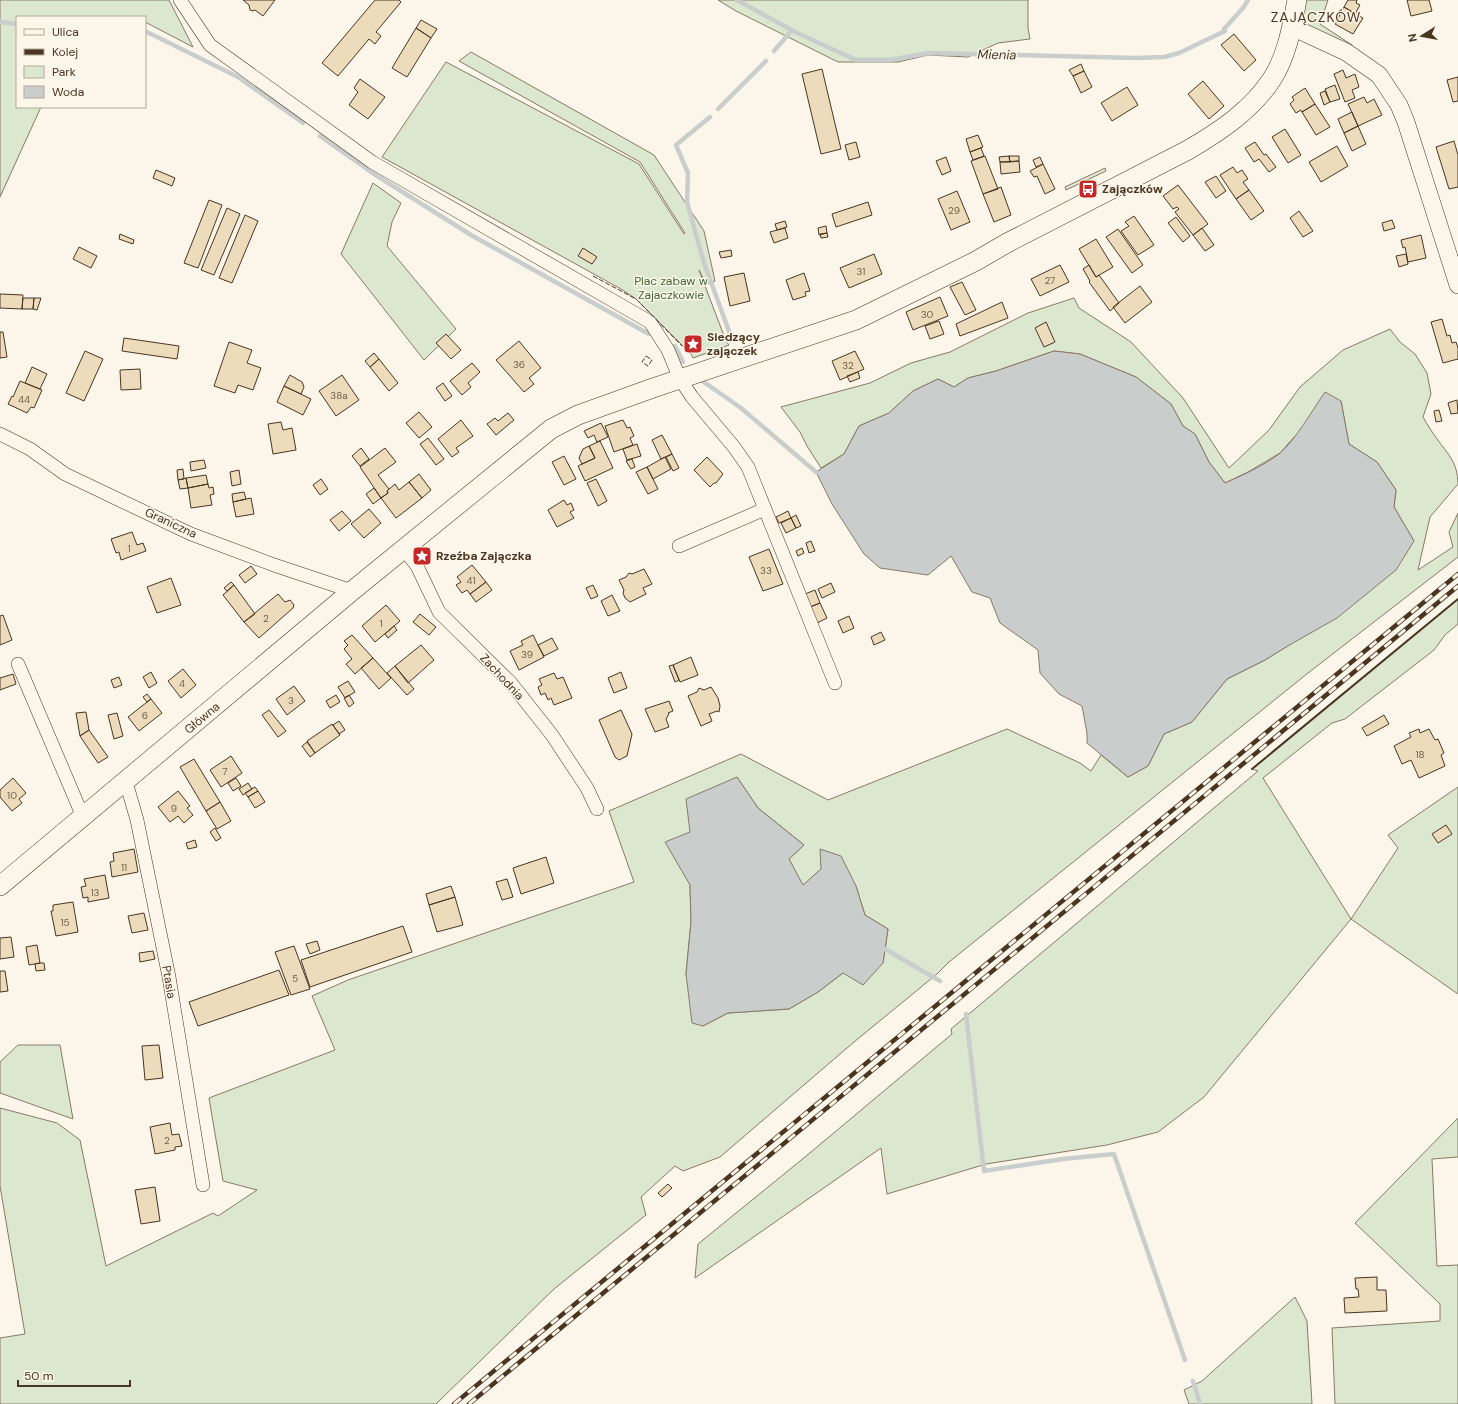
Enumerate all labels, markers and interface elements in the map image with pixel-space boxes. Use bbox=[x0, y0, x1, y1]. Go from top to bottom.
district label: ZAJĄCZKÓW bbox=[1271, 8, 1361, 26]
legend bbox=[16, 16, 146, 108]
north arrow bbox=[1402, 16, 1442, 56]
text: Ulica bbox=[52, 24, 79, 40]
text: N bbox=[1405, 33, 1420, 43]
text: Kolej bbox=[52, 44, 78, 60]
water label: Mienia bbox=[977, 46, 1017, 63]
text: Park bbox=[52, 64, 76, 80]
text: Woda bbox=[52, 84, 84, 100]
bus stop icon: Zajączków bbox=[1077, 178, 1099, 200]
place label: Zajączków bbox=[1102, 181, 1163, 197]
house number: 29 bbox=[948, 204, 960, 217]
house number: 31 bbox=[857, 265, 865, 278]
park label: Plac zabaw w Zajaczkowie bbox=[634, 273, 708, 303]
house number: 27 bbox=[1045, 274, 1055, 287]
house number: 30 bbox=[921, 308, 934, 321]
place label: Siedzący zajączek bbox=[707, 329, 761, 359]
place icon: Siedzący zajączek bbox=[682, 333, 704, 355]
house number: 36 bbox=[513, 358, 525, 371]
house number: 32 bbox=[842, 359, 854, 372]
house number: 38a bbox=[330, 389, 348, 402]
house number: 44 bbox=[18, 393, 30, 406]
street label: Graniczna bbox=[142, 504, 200, 542]
house number: 1 bbox=[127, 542, 131, 555]
place icon: Rzeźba Zajączka bbox=[411, 545, 433, 567]
place label: Rzeźba Zajączka bbox=[436, 548, 531, 564]
house number: 33 bbox=[760, 564, 772, 577]
house number: 41 bbox=[466, 574, 476, 587]
house number: 2 bbox=[263, 612, 269, 625]
house number: 1 bbox=[379, 617, 383, 630]
house number: 39 bbox=[521, 648, 533, 661]
street label: Zachodnia bbox=[476, 650, 528, 704]
house number: 4 bbox=[179, 677, 185, 690]
house number: 3 bbox=[288, 694, 294, 707]
street label: Główna bbox=[181, 699, 223, 737]
house number: 6 bbox=[142, 709, 148, 722]
house number: 18 bbox=[1415, 748, 1425, 761]
house number: 7 bbox=[222, 765, 228, 778]
house number: 10 bbox=[7, 789, 17, 802]
house number: 9 bbox=[171, 802, 177, 815]
house number: 11 bbox=[121, 861, 127, 874]
house number: 13 bbox=[90, 886, 100, 899]
house number: 15 bbox=[60, 916, 70, 929]
street label: Ptasia bbox=[158, 964, 180, 1000]
house number: 5 bbox=[292, 972, 298, 985]
house number: 2 bbox=[164, 1134, 170, 1147]
scale bar bbox=[18, 1362, 130, 1388]
text: 50 m bbox=[24, 1368, 53, 1384]

